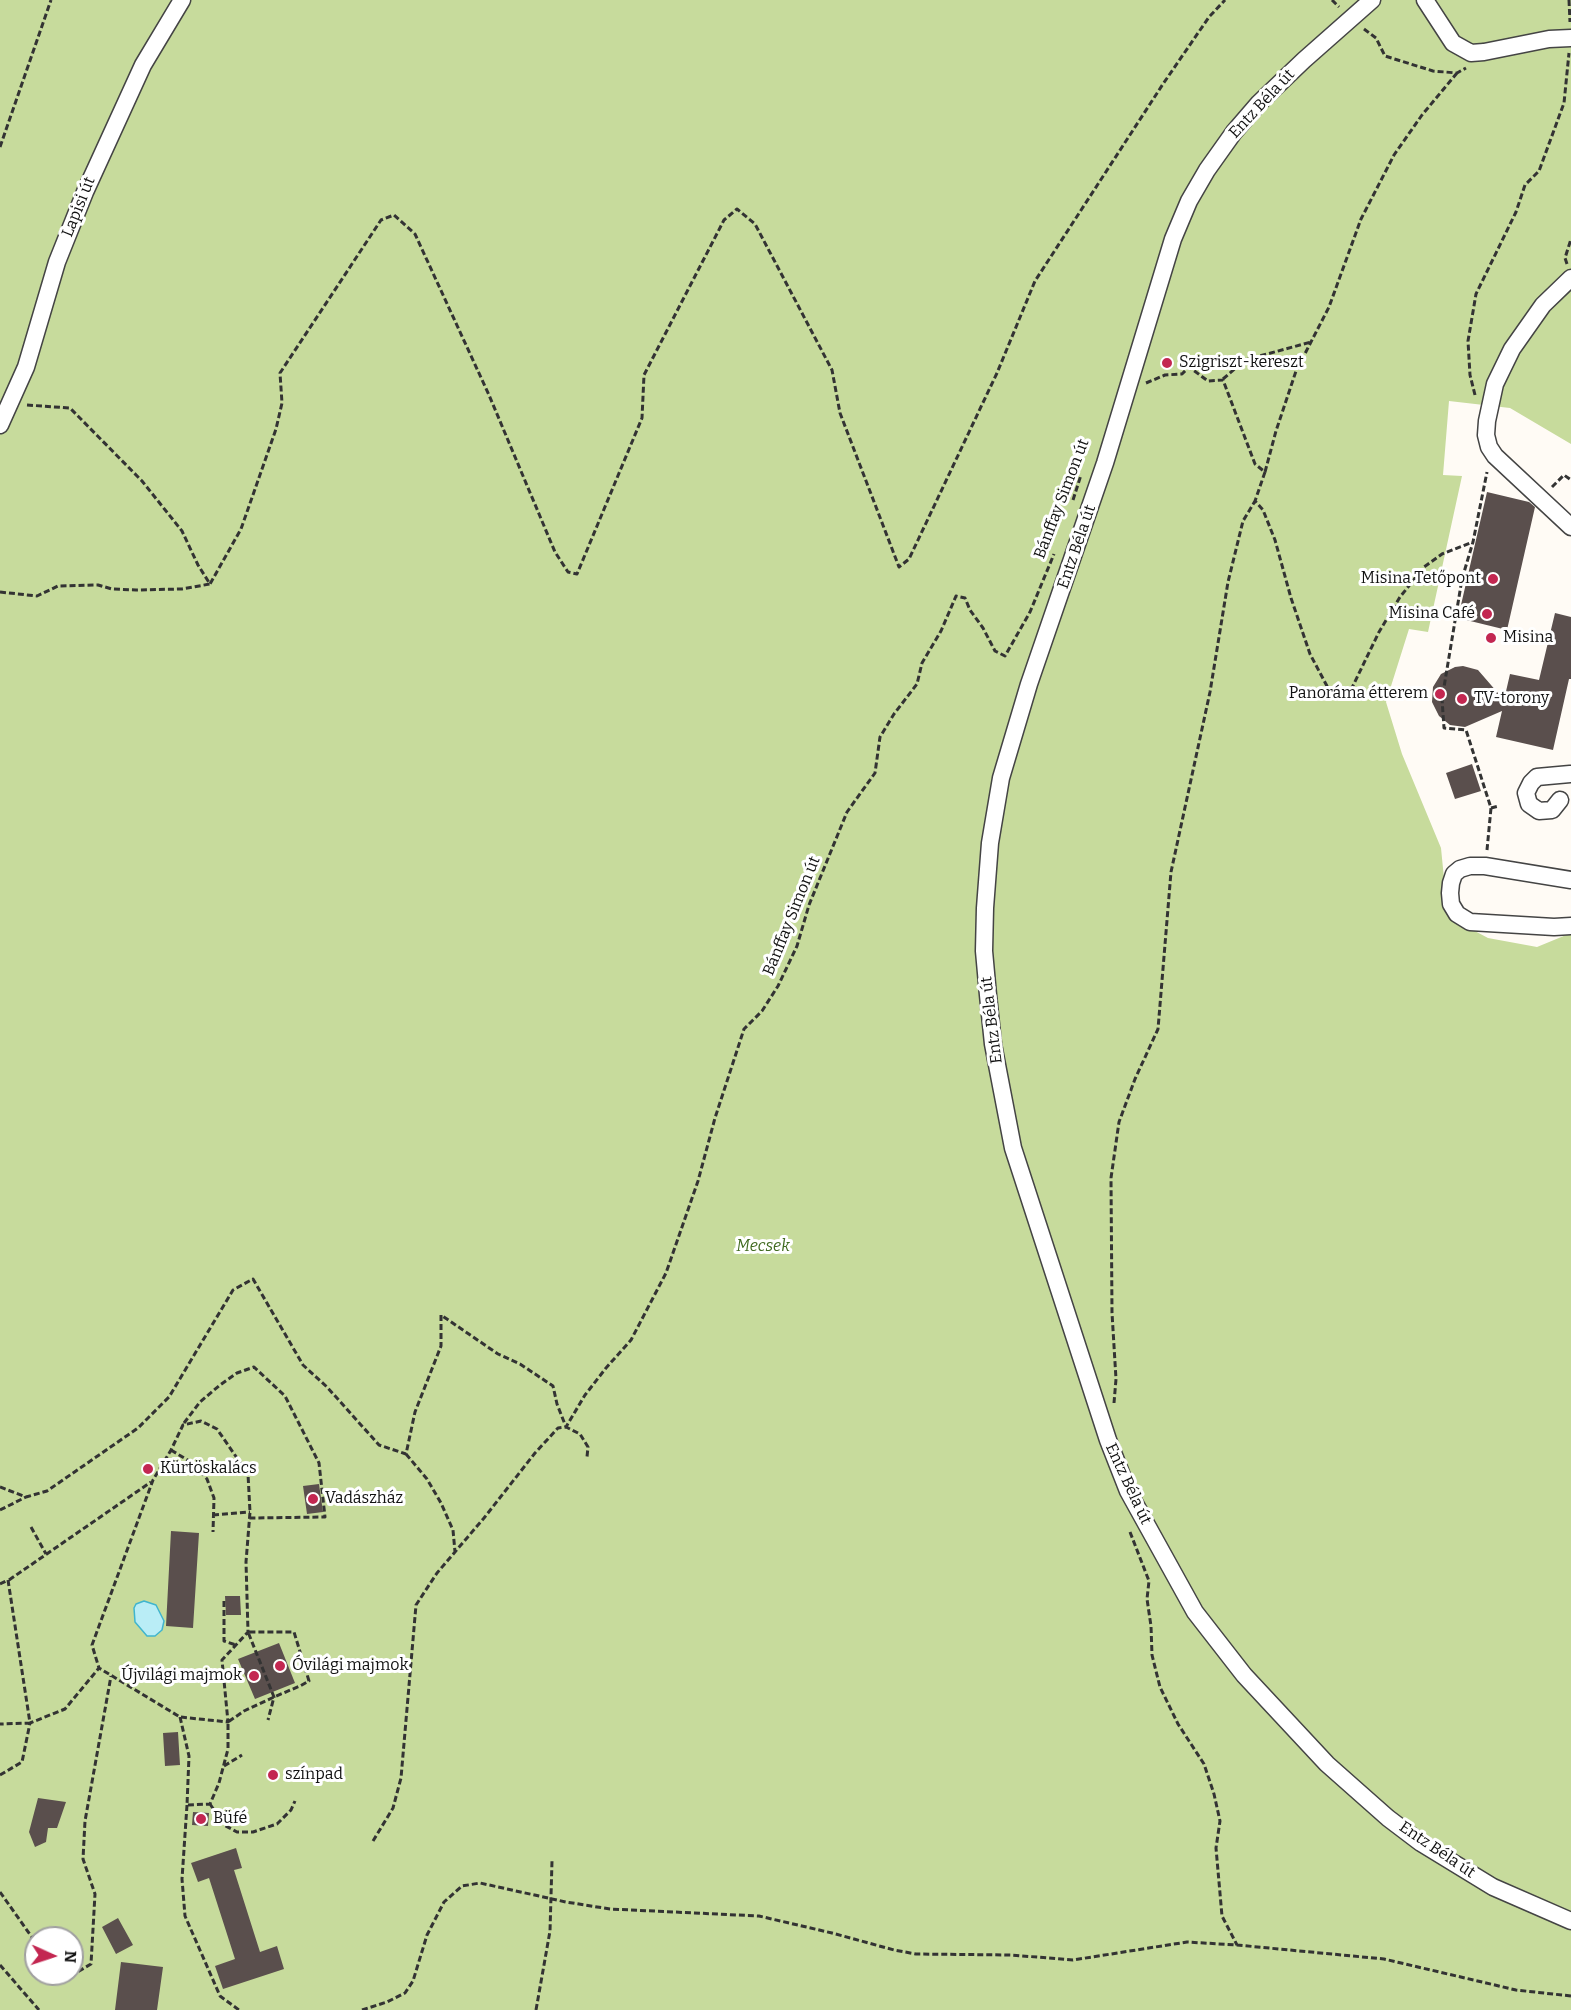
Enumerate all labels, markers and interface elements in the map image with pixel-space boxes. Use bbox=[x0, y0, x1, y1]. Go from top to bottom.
street label: Entz Béla út bbox=[1225, 65, 1299, 143]
street label: Lapisi út bbox=[58, 174, 100, 240]
place label: Szigriszt-kereszt bbox=[1179, 353, 1304, 373]
marker: Szigriszt-kereszt bbox=[1160, 356, 1174, 370]
street label: Bánffay Simon út bbox=[1030, 436, 1094, 562]
street label: Entz Béla út bbox=[1054, 502, 1100, 592]
place label: Misina Tetőpont bbox=[1361, 569, 1481, 589]
marker: Misina Tetőpont bbox=[1486, 572, 1500, 586]
place label: Misina Café bbox=[1389, 604, 1475, 624]
marker: Misina Café bbox=[1480, 607, 1494, 621]
place label: Misina bbox=[1503, 628, 1553, 648]
marker: Misina bbox=[1484, 631, 1498, 645]
place label: Panoráma étterem bbox=[1289, 684, 1428, 704]
marker: Panoráma étterem bbox=[1433, 687, 1447, 701]
place label: TV-torony bbox=[1474, 689, 1549, 709]
marker: TV-torony bbox=[1455, 692, 1469, 706]
street label: Bánffay Simon út bbox=[759, 854, 825, 978]
street label: Entz Béla út bbox=[977, 975, 1007, 1065]
park label: Mecsek bbox=[736, 1237, 790, 1257]
street label: Entz Béla út bbox=[1101, 1440, 1155, 1528]
place label: Kürtöskalács bbox=[160, 1459, 257, 1479]
marker: Kürtöskalács bbox=[141, 1462, 155, 1476]
place label: Vadászház bbox=[325, 1489, 403, 1509]
marker: Vadászház bbox=[306, 1492, 320, 1506]
place label: Óvilági majmok bbox=[292, 1656, 408, 1676]
marker: Óvilági majmok bbox=[273, 1659, 287, 1673]
place label: Újvilági majmok bbox=[121, 1666, 242, 1686]
marker: Újvilági majmok bbox=[247, 1669, 261, 1683]
place label: színpad bbox=[285, 1765, 343, 1785]
marker: színpad bbox=[266, 1768, 280, 1782]
place label: Büfé bbox=[213, 1809, 247, 1829]
marker: Büfé bbox=[194, 1812, 208, 1826]
street label: Entz Béla út bbox=[1395, 1818, 1479, 1882]
north arrow bbox=[24, 1926, 84, 1986]
text: N bbox=[61, 1950, 80, 1964]

